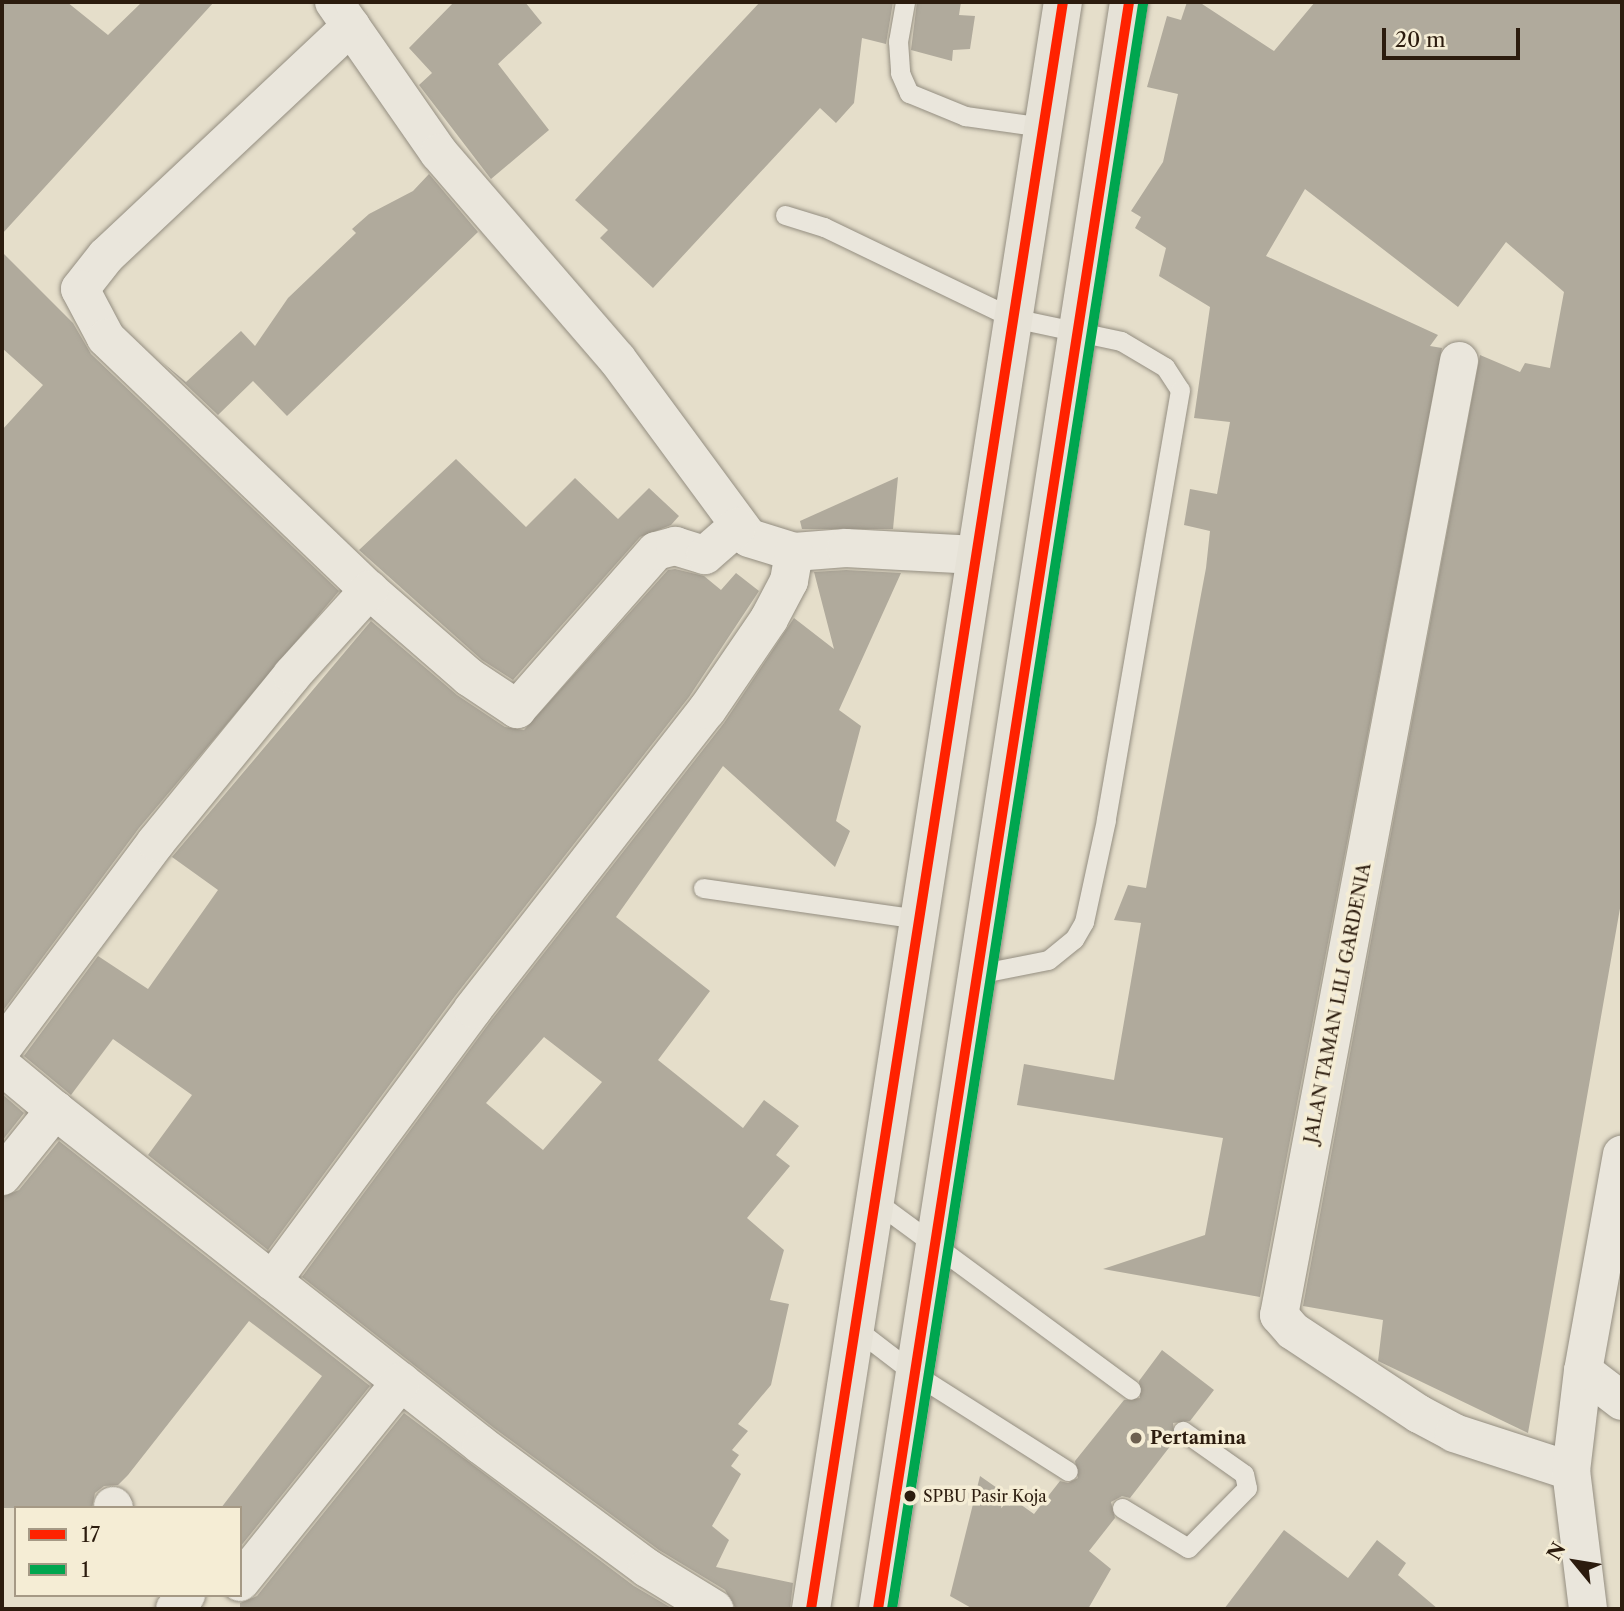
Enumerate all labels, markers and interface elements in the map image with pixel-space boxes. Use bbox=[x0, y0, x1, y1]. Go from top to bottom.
scale bar bbox=[1386, 14, 1524, 58]
text: 20 m bbox=[1395, 27, 1446, 52]
street label: JALAN TAMAN LILI GARDENIA bbox=[1300, 861, 1376, 1145]
place label: Pertamina bbox=[1150, 1427, 1246, 1449]
marker: Pertamina bbox=[1128, 1430, 1144, 1446]
place label: SPBU Pasir Koja bbox=[923, 1486, 1047, 1506]
marker: SPBU Pasir Koja bbox=[903, 1489, 917, 1503]
legend bbox=[14, 1506, 242, 1597]
text: 17 bbox=[81, 1522, 100, 1547]
north arrow bbox=[1540, 1527, 1610, 1597]
text: N bbox=[1542, 1538, 1570, 1564]
text: 1 bbox=[81, 1557, 90, 1582]

